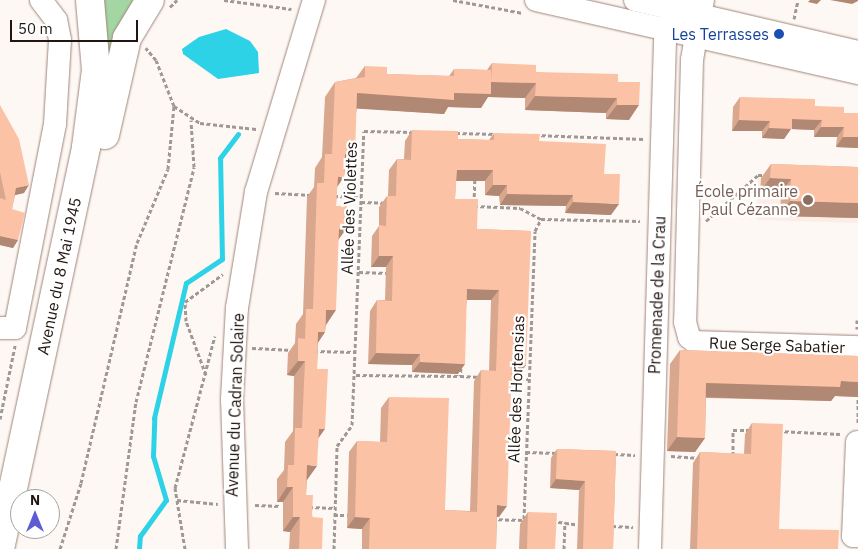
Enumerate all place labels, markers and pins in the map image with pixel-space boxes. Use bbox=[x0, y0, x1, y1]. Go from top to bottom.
place label: Les Terrasses bbox=[672, 24, 769, 44]
marker: Les Terrasses bbox=[773, 28, 785, 40]
place label: École primaire Paul Cézanne bbox=[695, 181, 798, 219]
marker: École primaire Paul Cézanne bbox=[802, 194, 814, 206]

